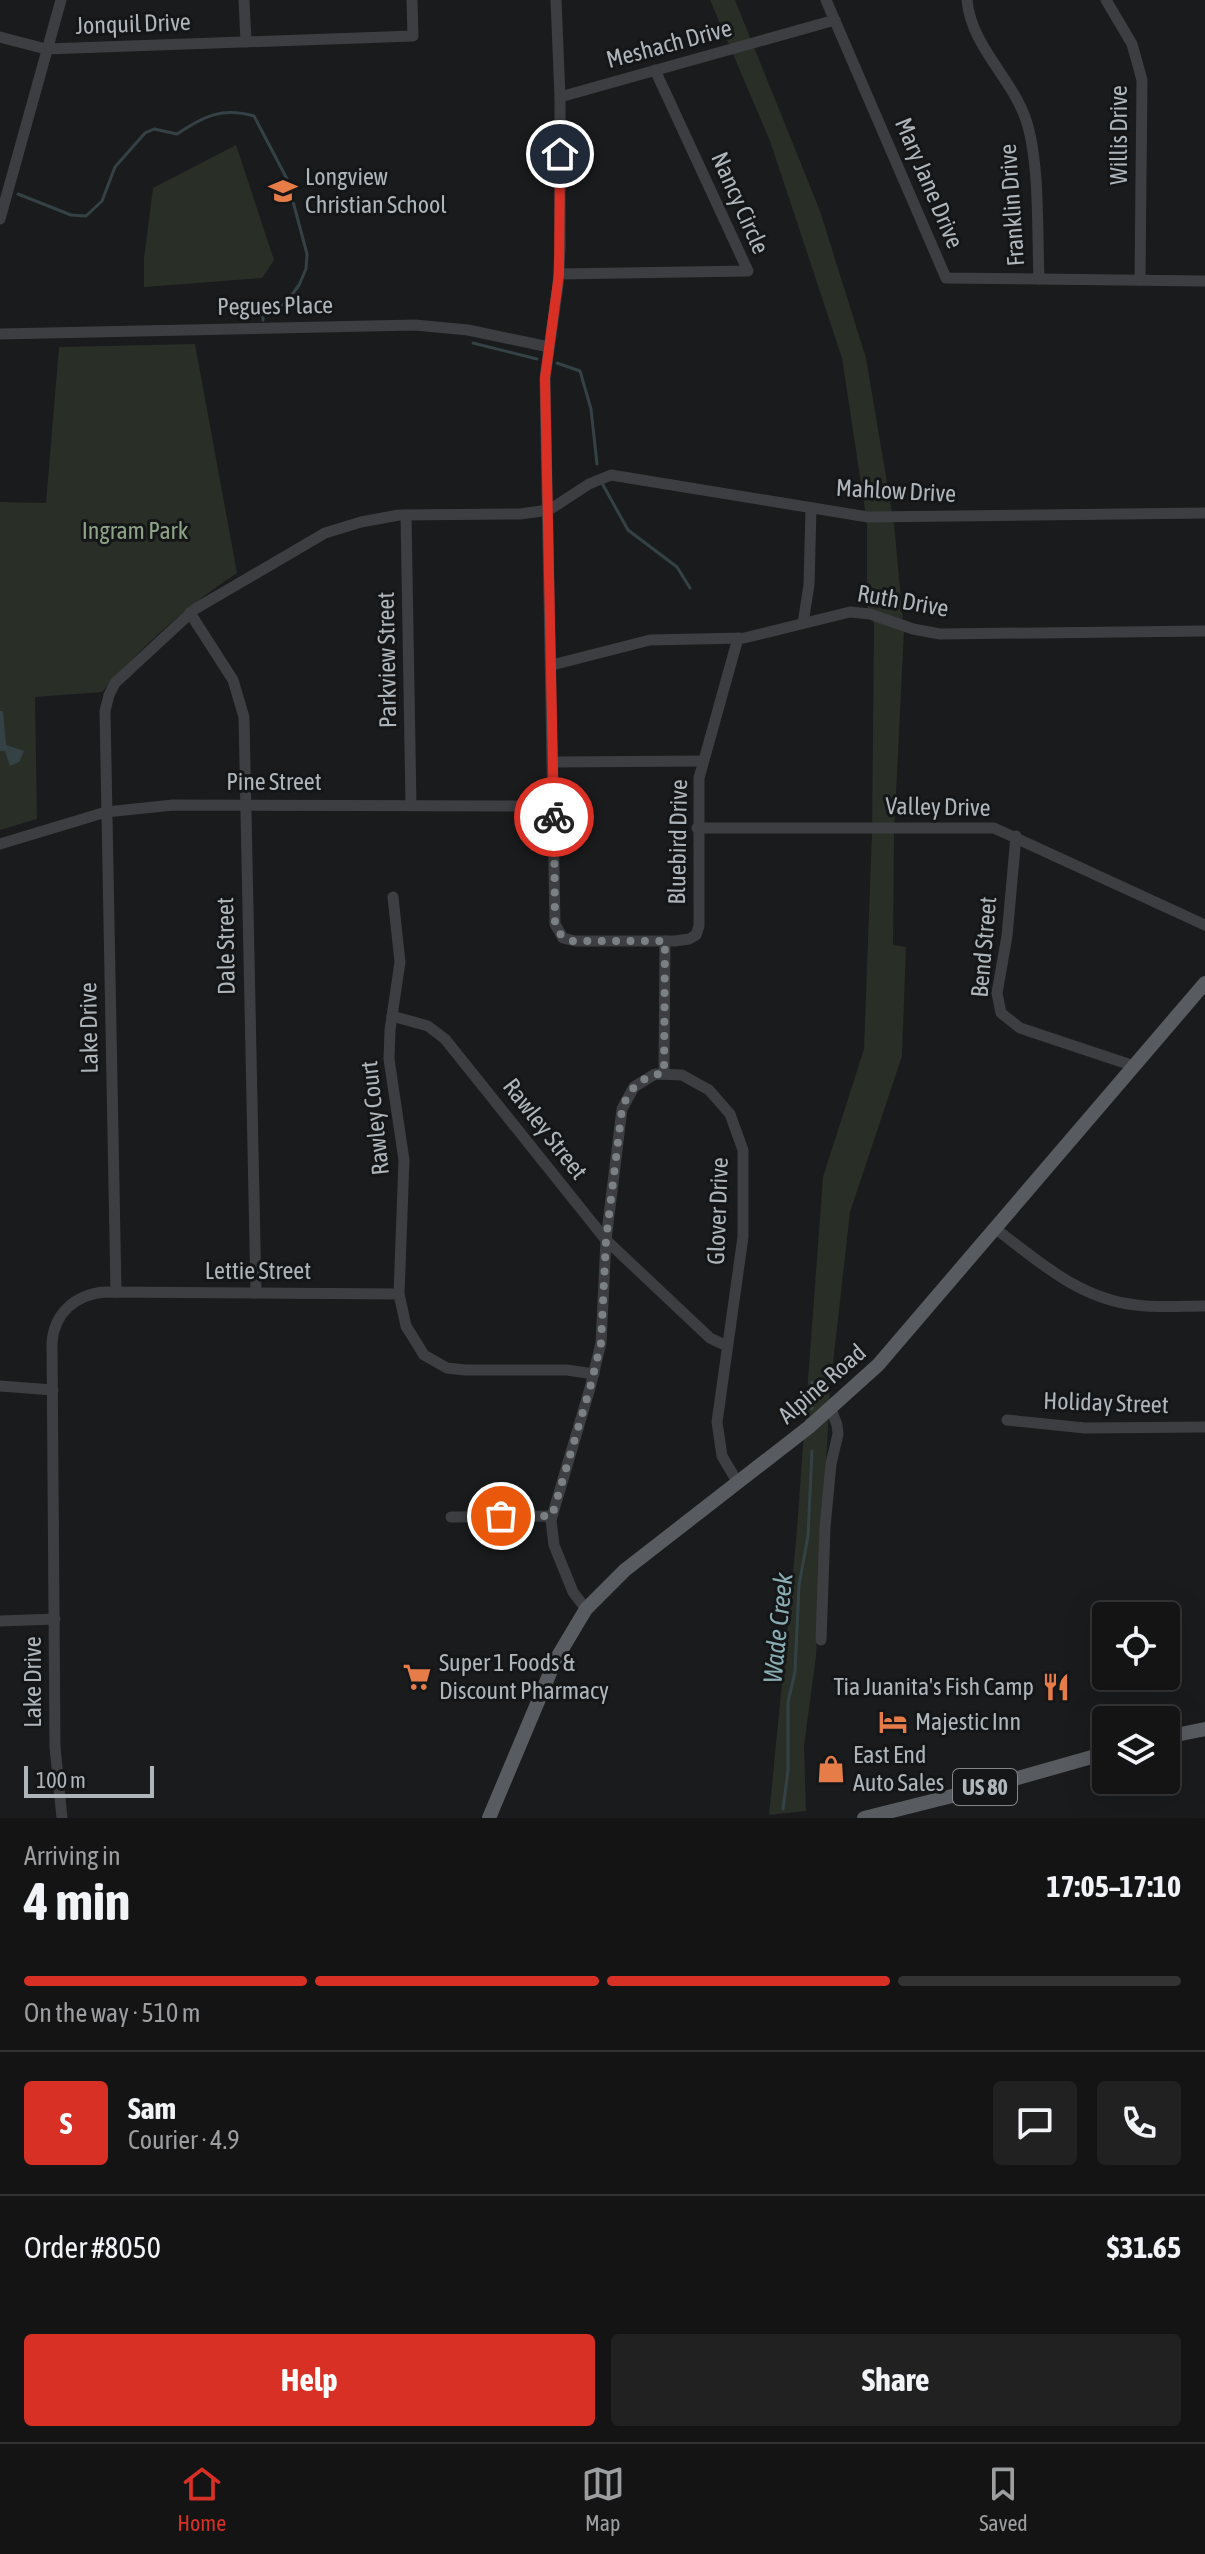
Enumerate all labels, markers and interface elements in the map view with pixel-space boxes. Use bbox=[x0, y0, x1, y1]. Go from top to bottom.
street label: Jonquil Drive bbox=[75, 8, 191, 39]
street label: Meshach Drive bbox=[603, 14, 734, 73]
street label: Willis Drive bbox=[1105, 85, 1132, 185]
street label: Mary Jane Drive bbox=[890, 114, 969, 252]
pin bbox=[526, 120, 594, 188]
icon: home bbox=[538, 132, 582, 176]
street label: Franklin Drive bbox=[994, 143, 1029, 267]
street label: Nancy Circle bbox=[706, 148, 775, 258]
place label: Longview Christian School bbox=[305, 163, 447, 218]
school or university icon: Longview Christian School bbox=[268, 176, 298, 206]
street label: Pegues Place bbox=[217, 291, 333, 320]
street label: Mahlow Drive bbox=[835, 474, 957, 507]
park label: Ingram Park bbox=[82, 517, 189, 544]
street label: Ruth Drive bbox=[855, 579, 951, 622]
street label: Parkview Street bbox=[372, 591, 401, 728]
street label: Pine Street bbox=[226, 768, 322, 795]
courier bbox=[514, 777, 594, 857]
street label: Bluebird Drive bbox=[663, 779, 692, 905]
street label: Valley Drive bbox=[885, 792, 991, 821]
icon: bike bbox=[532, 795, 576, 839]
street label: Bend Street bbox=[966, 895, 1001, 999]
street label: Dale Street bbox=[211, 897, 240, 995]
street label: Lake Drive bbox=[74, 982, 103, 1074]
street label: Rawley Court bbox=[355, 1059, 394, 1177]
street label: Rawley Street bbox=[498, 1073, 593, 1184]
street label: Glover Drive bbox=[702, 1157, 733, 1265]
street label: Lettie Street bbox=[205, 1257, 311, 1284]
street label: Alpine Road bbox=[773, 1338, 871, 1429]
street label: Holiday Street bbox=[1043, 1387, 1169, 1418]
pin bbox=[467, 1482, 535, 1550]
icon: bag bbox=[479, 1494, 523, 1538]
water label: Wade Creek bbox=[757, 1571, 799, 1685]
map controls bbox=[1092, 1602, 1180, 1794]
button: locate bbox=[1092, 1602, 1180, 1690]
street label: Lake Drive bbox=[19, 1636, 46, 1728]
place label: Super 1 Foods & Discount Pharmacy bbox=[439, 1649, 609, 1704]
supermarket icon: Super 1 Foods & Discount Pharmacy bbox=[402, 1662, 432, 1692]
restaurant icon: Tia Juanita's Fish Camp bbox=[1041, 1672, 1071, 1702]
place label: Tia Juanita's Fish Camp bbox=[833, 1673, 1034, 1700]
button: layers bbox=[1092, 1706, 1180, 1794]
hotel icon: Majestic Inn bbox=[878, 1707, 908, 1737]
place label: Majestic Inn bbox=[915, 1708, 1021, 1735]
place label: East End Auto Sales bbox=[853, 1741, 944, 1796]
shop icon: East End Auto Sales bbox=[816, 1754, 846, 1784]
scale bar bbox=[24, 1762, 154, 1798]
text: 100 m bbox=[36, 1767, 86, 1793]
road number: US 80 bbox=[953, 1769, 1017, 1805]
text: Arriving in bbox=[24, 1841, 121, 1871]
text: 17:05–17:10 bbox=[1046, 1869, 1181, 1903]
text: 4 min bbox=[24, 1871, 130, 1931]
text: On the way · 510 m bbox=[24, 1998, 201, 2028]
button: chat bbox=[993, 2081, 1077, 2165]
button: phone bbox=[1097, 2081, 1181, 2165]
text: Sam bbox=[128, 2091, 176, 2125]
text: S bbox=[60, 2106, 72, 2140]
text: Courier · 4.9 bbox=[128, 2125, 239, 2155]
text: Order #8050 bbox=[24, 2230, 161, 2264]
text: $31.65 bbox=[1107, 2230, 1181, 2264]
button: Help bbox=[24, 2334, 595, 2426]
button: Share bbox=[611, 2334, 1181, 2426]
tab: Home bbox=[177, 2462, 226, 2536]
tab: Map bbox=[581, 2462, 625, 2536]
tab: Saved bbox=[979, 2462, 1028, 2536]

